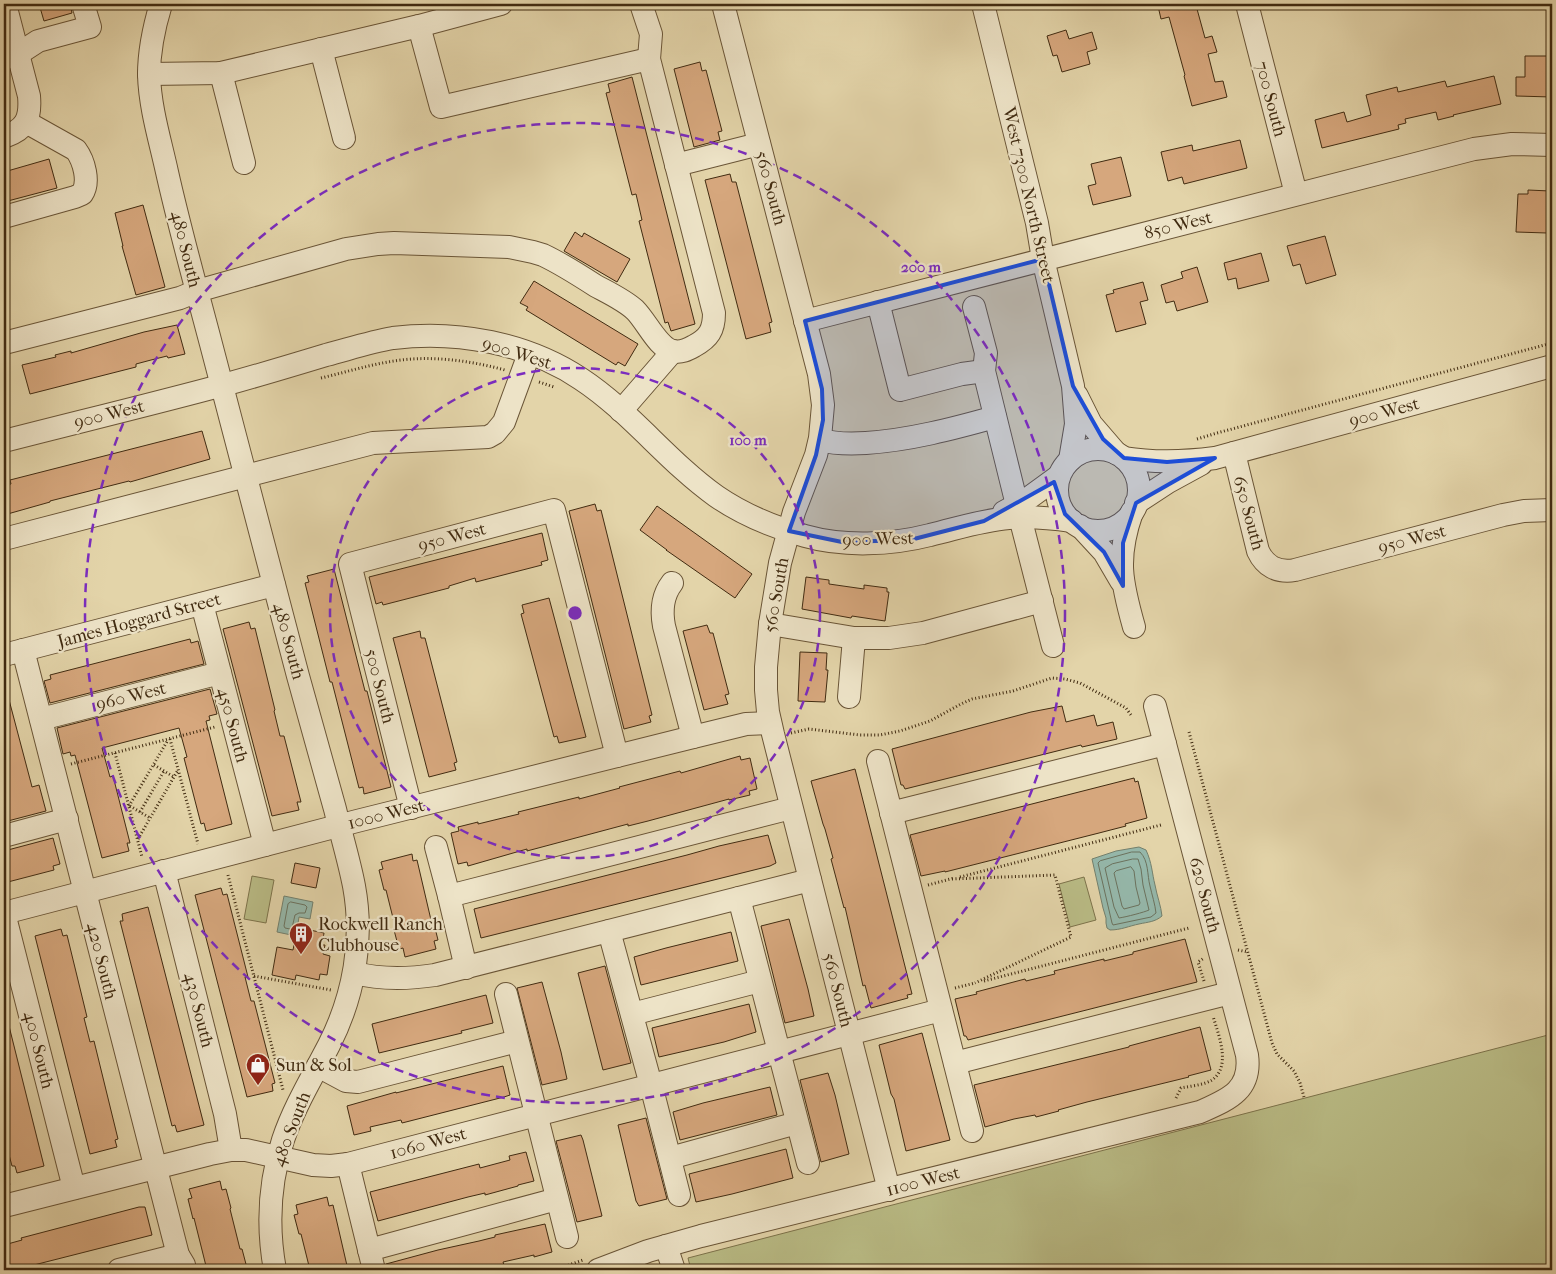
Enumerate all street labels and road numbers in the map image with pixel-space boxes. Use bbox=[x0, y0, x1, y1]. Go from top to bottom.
street label: 700 South bbox=[1250, 59, 1291, 139]
street label: West 7300 North Street bbox=[998, 104, 1059, 286]
street label: 560 South bbox=[751, 149, 791, 228]
street label: 850 West bbox=[1142, 207, 1215, 244]
street label: 480 South bbox=[166, 209, 205, 290]
street label: 900 West bbox=[480, 333, 555, 374]
street label: 900 West bbox=[1347, 393, 1422, 432]
street label: 900 West bbox=[72, 395, 147, 433]
street label: 650 South bbox=[1229, 474, 1269, 553]
street label: 950 West bbox=[416, 518, 489, 557]
street label: 950 West bbox=[1376, 520, 1449, 559]
street label: 900 West bbox=[842, 528, 915, 551]
street label: 560 South bbox=[760, 556, 793, 634]
street label: James Hoggard Street bbox=[53, 588, 224, 653]
street label: 480 South bbox=[268, 601, 309, 682]
street label: 500 South bbox=[360, 647, 399, 726]
street label: 960 West bbox=[94, 678, 169, 715]
street label: 450 South bbox=[212, 685, 253, 765]
street label: 1000 West bbox=[346, 795, 427, 834]
street label: 620 South bbox=[1184, 855, 1225, 935]
street label: 420 South bbox=[82, 920, 121, 1002]
street label: 560 South bbox=[818, 951, 857, 1030]
street label: 430 South bbox=[179, 970, 218, 1050]
street label: 400 South bbox=[19, 1009, 58, 1091]
street label: 480 South bbox=[268, 1089, 315, 1170]
street label: 1060 West bbox=[388, 1123, 469, 1164]
street label: 1100 West bbox=[884, 1162, 963, 1201]

